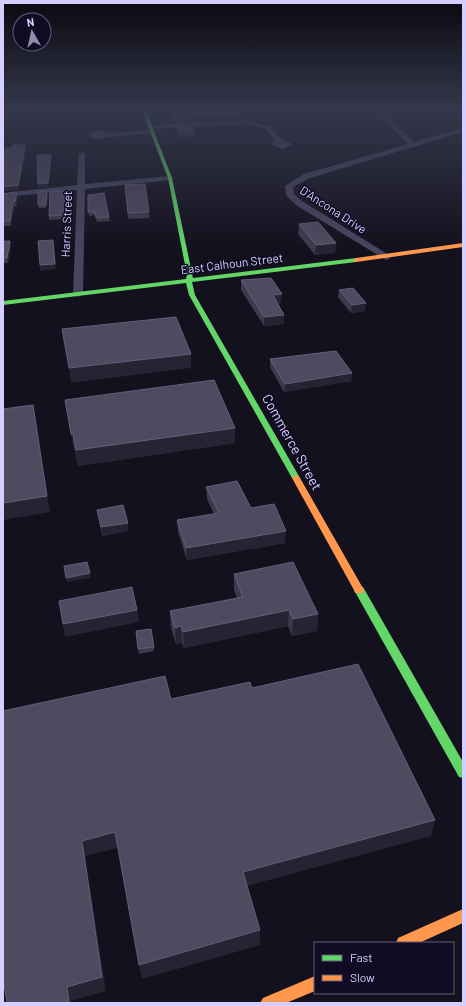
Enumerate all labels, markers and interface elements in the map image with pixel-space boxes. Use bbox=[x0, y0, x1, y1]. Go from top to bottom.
north arrow bbox=[12, 12, 52, 52]
text: N bbox=[26, 15, 35, 29]
street label: D'Ancona Drive bbox=[298, 182, 369, 236]
street label: Harris Street bbox=[58, 190, 74, 258]
street label: East Calhoun Street bbox=[180, 250, 284, 276]
street label: Commerce Street bbox=[259, 391, 326, 493]
legend bbox=[314, 942, 454, 994]
text: Fast bbox=[350, 950, 373, 964]
text: Slow bbox=[350, 970, 375, 984]

